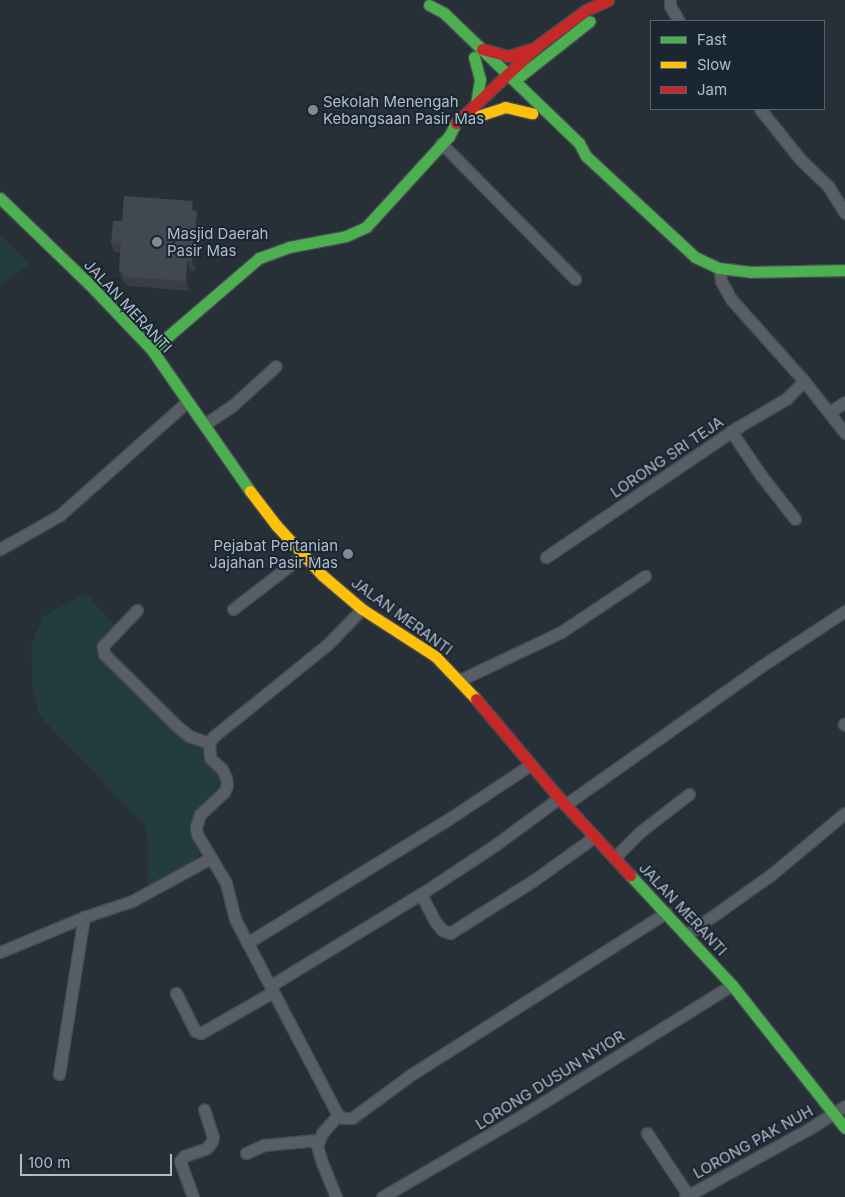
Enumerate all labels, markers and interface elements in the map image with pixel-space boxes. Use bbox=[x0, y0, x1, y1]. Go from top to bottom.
legend bbox=[650, 20, 825, 110]
text: Fast bbox=[697, 30, 727, 49]
text: Slow bbox=[697, 55, 731, 74]
text: Jam bbox=[697, 80, 727, 99]
place label: Sekolah Menengah Kebangsaan Pasir Mas bbox=[323, 92, 484, 127]
marker: Sekolah Menengah Kebangsaan Pasir Mas bbox=[307, 104, 319, 116]
place label: Masjid Daerah Pasir Mas bbox=[167, 224, 268, 259]
marker: Masjid Daerah Pasir Mas bbox=[151, 236, 163, 248]
street label: JALAN MERANTI bbox=[80, 256, 176, 356]
street label: LORONG SRI TEJA bbox=[607, 413, 727, 501]
place label: Pejabat Pertanian Jajahan Pasir Mas bbox=[209, 536, 338, 571]
marker: Pejabat Pertanian Jajahan Pasir Mas bbox=[342, 548, 354, 560]
street label: JALAN MERANTI bbox=[348, 573, 456, 659]
street label: JALAN MERANTI bbox=[635, 859, 731, 959]
street label: LORONG DUSUN NYIOR bbox=[472, 1027, 628, 1133]
street label: LORONG PAK NUH bbox=[690, 1102, 816, 1182]
scale bar bbox=[22, 1144, 175, 1176]
text: 100 m bbox=[28, 1153, 70, 1172]

